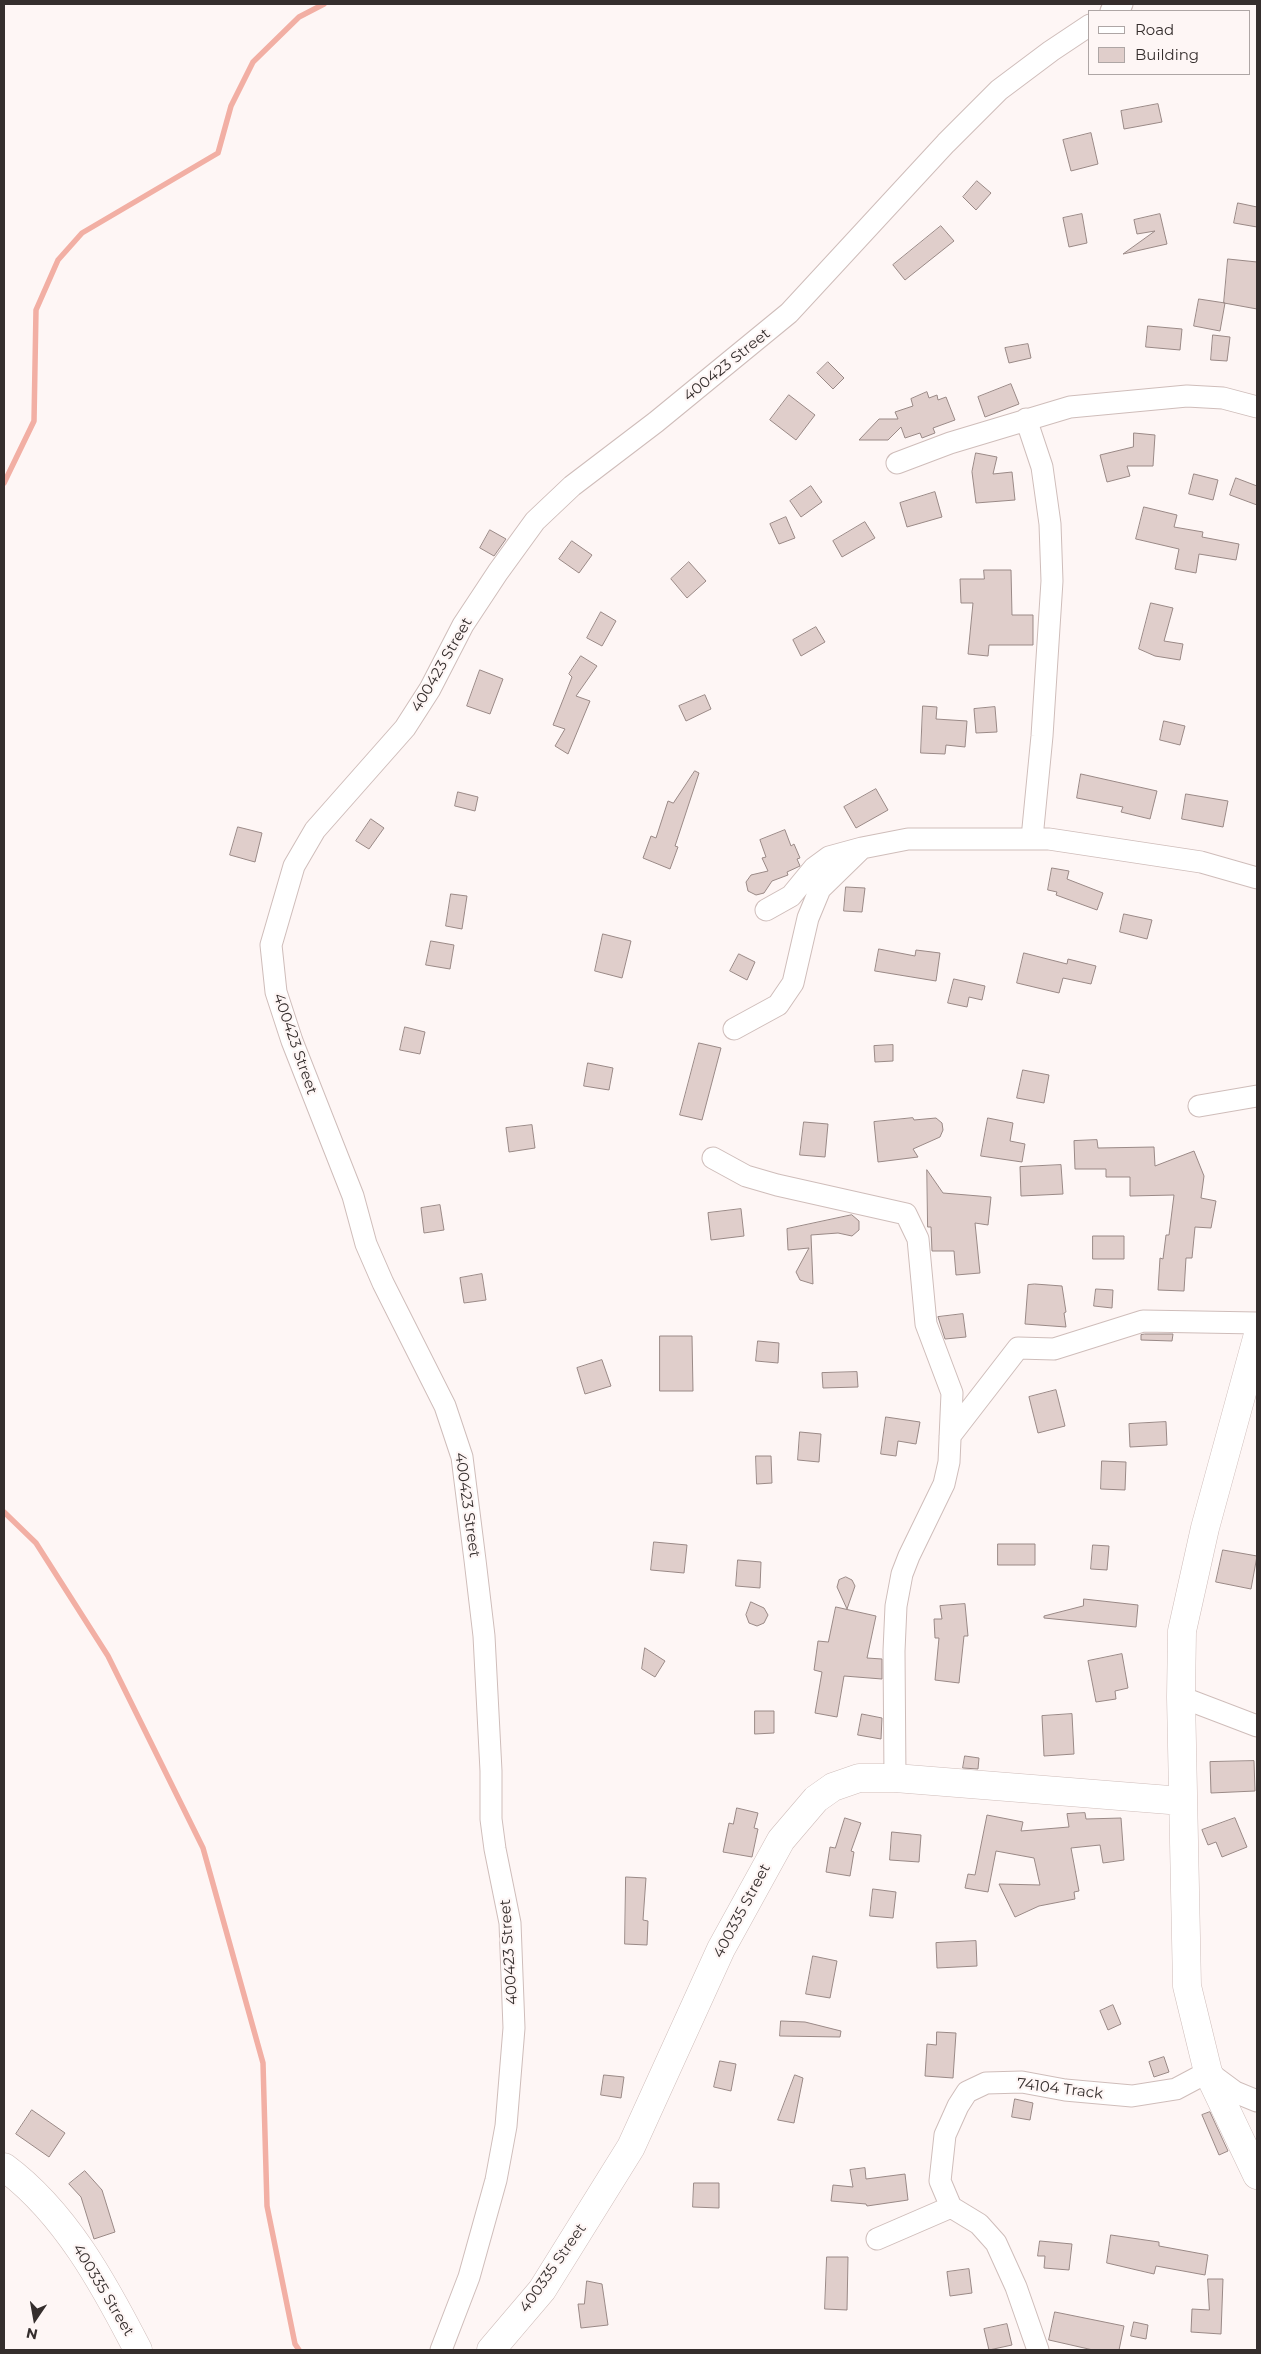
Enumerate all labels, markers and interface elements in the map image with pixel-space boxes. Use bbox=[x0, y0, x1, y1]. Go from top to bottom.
legend bbox=[1088, 10, 1251, 75]
text: Road bbox=[1135, 20, 1174, 39]
text: Building bbox=[1135, 45, 1199, 64]
street label: 400423 Street bbox=[680, 325, 774, 405]
street label: 400423 Street bbox=[408, 615, 476, 715]
street label: 400423 Street bbox=[269, 991, 321, 1097]
street label: 400423 Street bbox=[451, 1451, 483, 1559]
street label: 400335 Street bbox=[710, 1861, 774, 1961]
street label: 400423 Street bbox=[496, 1899, 522, 2005]
street label: 74104 Track bbox=[1016, 2075, 1104, 2103]
street label: 400335 Street bbox=[516, 2220, 590, 2316]
street label: 400335 Street bbox=[68, 2241, 138, 2339]
north arrow bbox=[10, 2294, 60, 2344]
text: N bbox=[24, 2324, 39, 2344]

